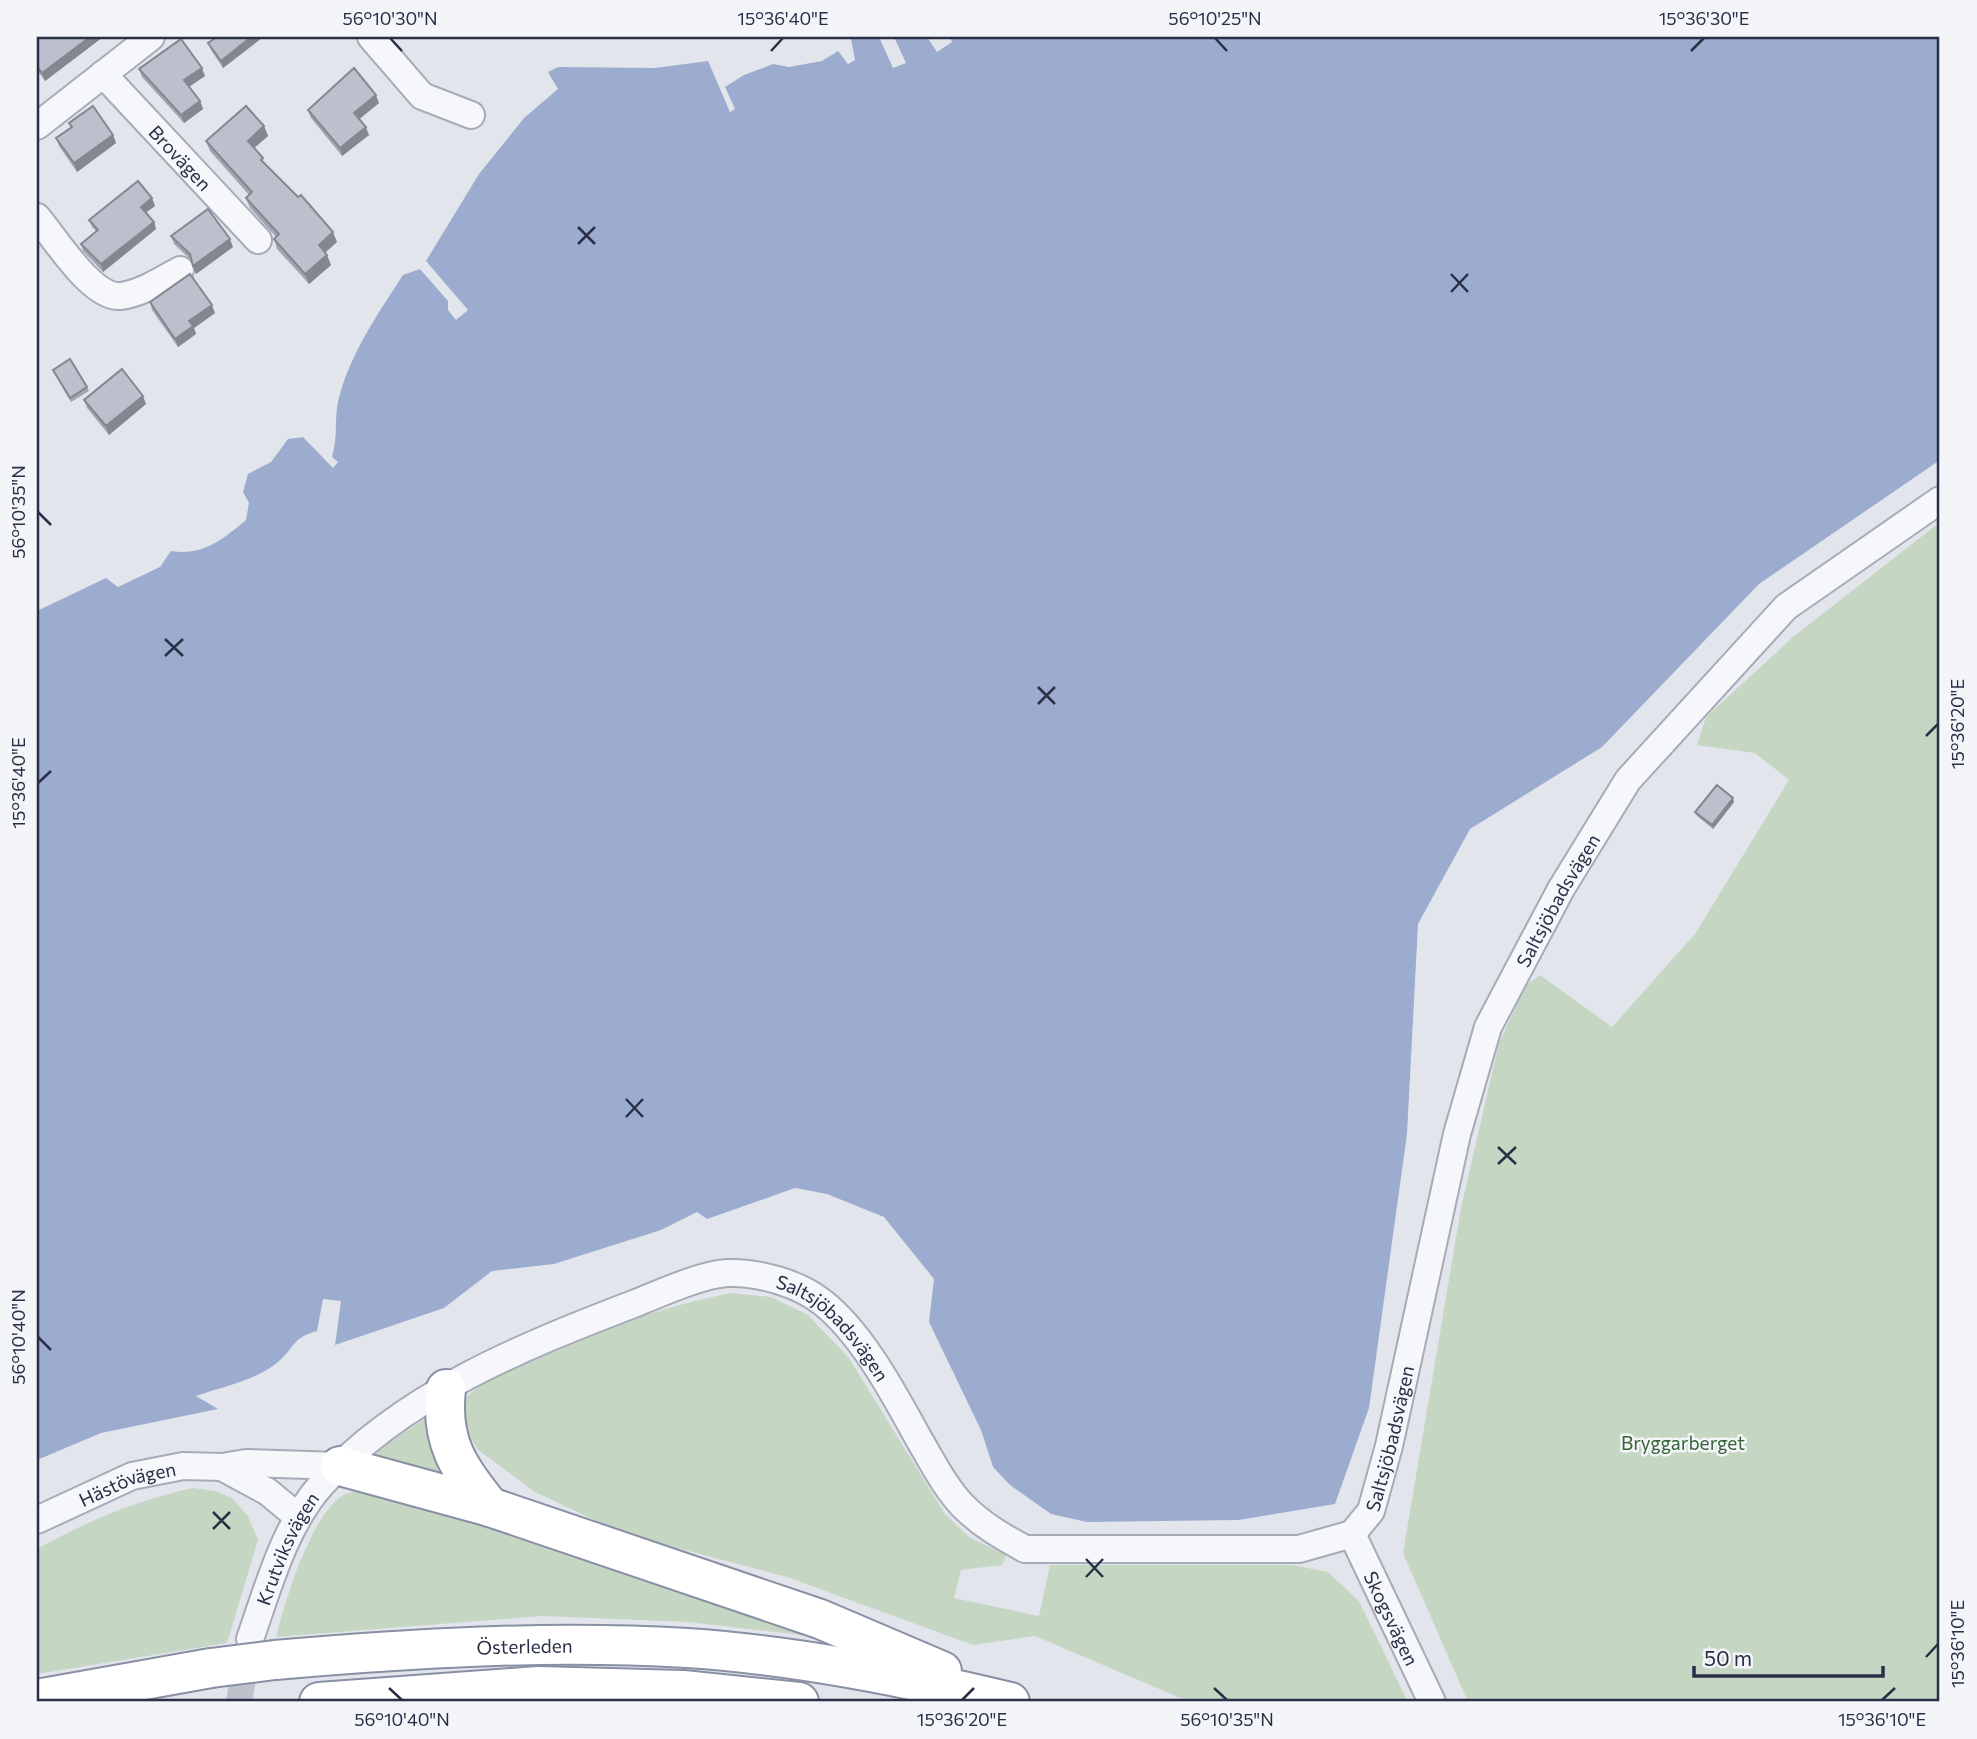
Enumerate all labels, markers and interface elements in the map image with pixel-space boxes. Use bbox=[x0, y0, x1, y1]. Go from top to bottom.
text: 56°10'30"N bbox=[342, 7, 438, 29]
text: 15°36'40"E bbox=[737, 7, 829, 29]
text: 56°10'25"N bbox=[1168, 7, 1262, 29]
text: 15°36'30"E bbox=[1659, 7, 1749, 29]
street label: Brovägen bbox=[145, 120, 217, 195]
text: 56°10'35"N bbox=[7, 465, 29, 559]
text: 15°36'20"E bbox=[1946, 679, 1968, 769]
text: 15°36'40"E bbox=[7, 737, 29, 829]
street label: Saltsjöbadsvägen bbox=[1511, 829, 1604, 971]
street label: Saltsjöbadsvägen bbox=[774, 1269, 895, 1385]
text: 56°10'40"N bbox=[7, 1289, 29, 1385]
street label: Saltsjöbadsvägen bbox=[1360, 1363, 1418, 1514]
park label: Bryggarberget bbox=[1621, 1431, 1745, 1454]
street label: Hästövägen bbox=[75, 1456, 178, 1511]
street label: Krutviksvägen bbox=[251, 1487, 323, 1608]
street label: Skogsvägen bbox=[1360, 1567, 1424, 1669]
text: 15°36'10"E bbox=[1946, 1600, 1968, 1688]
street label: Österleden bbox=[476, 1633, 573, 1658]
scale bar bbox=[1694, 1634, 1882, 1678]
text: 50 m bbox=[1704, 1645, 1752, 1670]
text: 56°10'40"N bbox=[354, 1708, 450, 1730]
text: 15°36'20"E bbox=[917, 1708, 1007, 1730]
text: 56°10'35"N bbox=[1180, 1708, 1274, 1730]
text: 15°36'10"E bbox=[1838, 1708, 1926, 1730]

